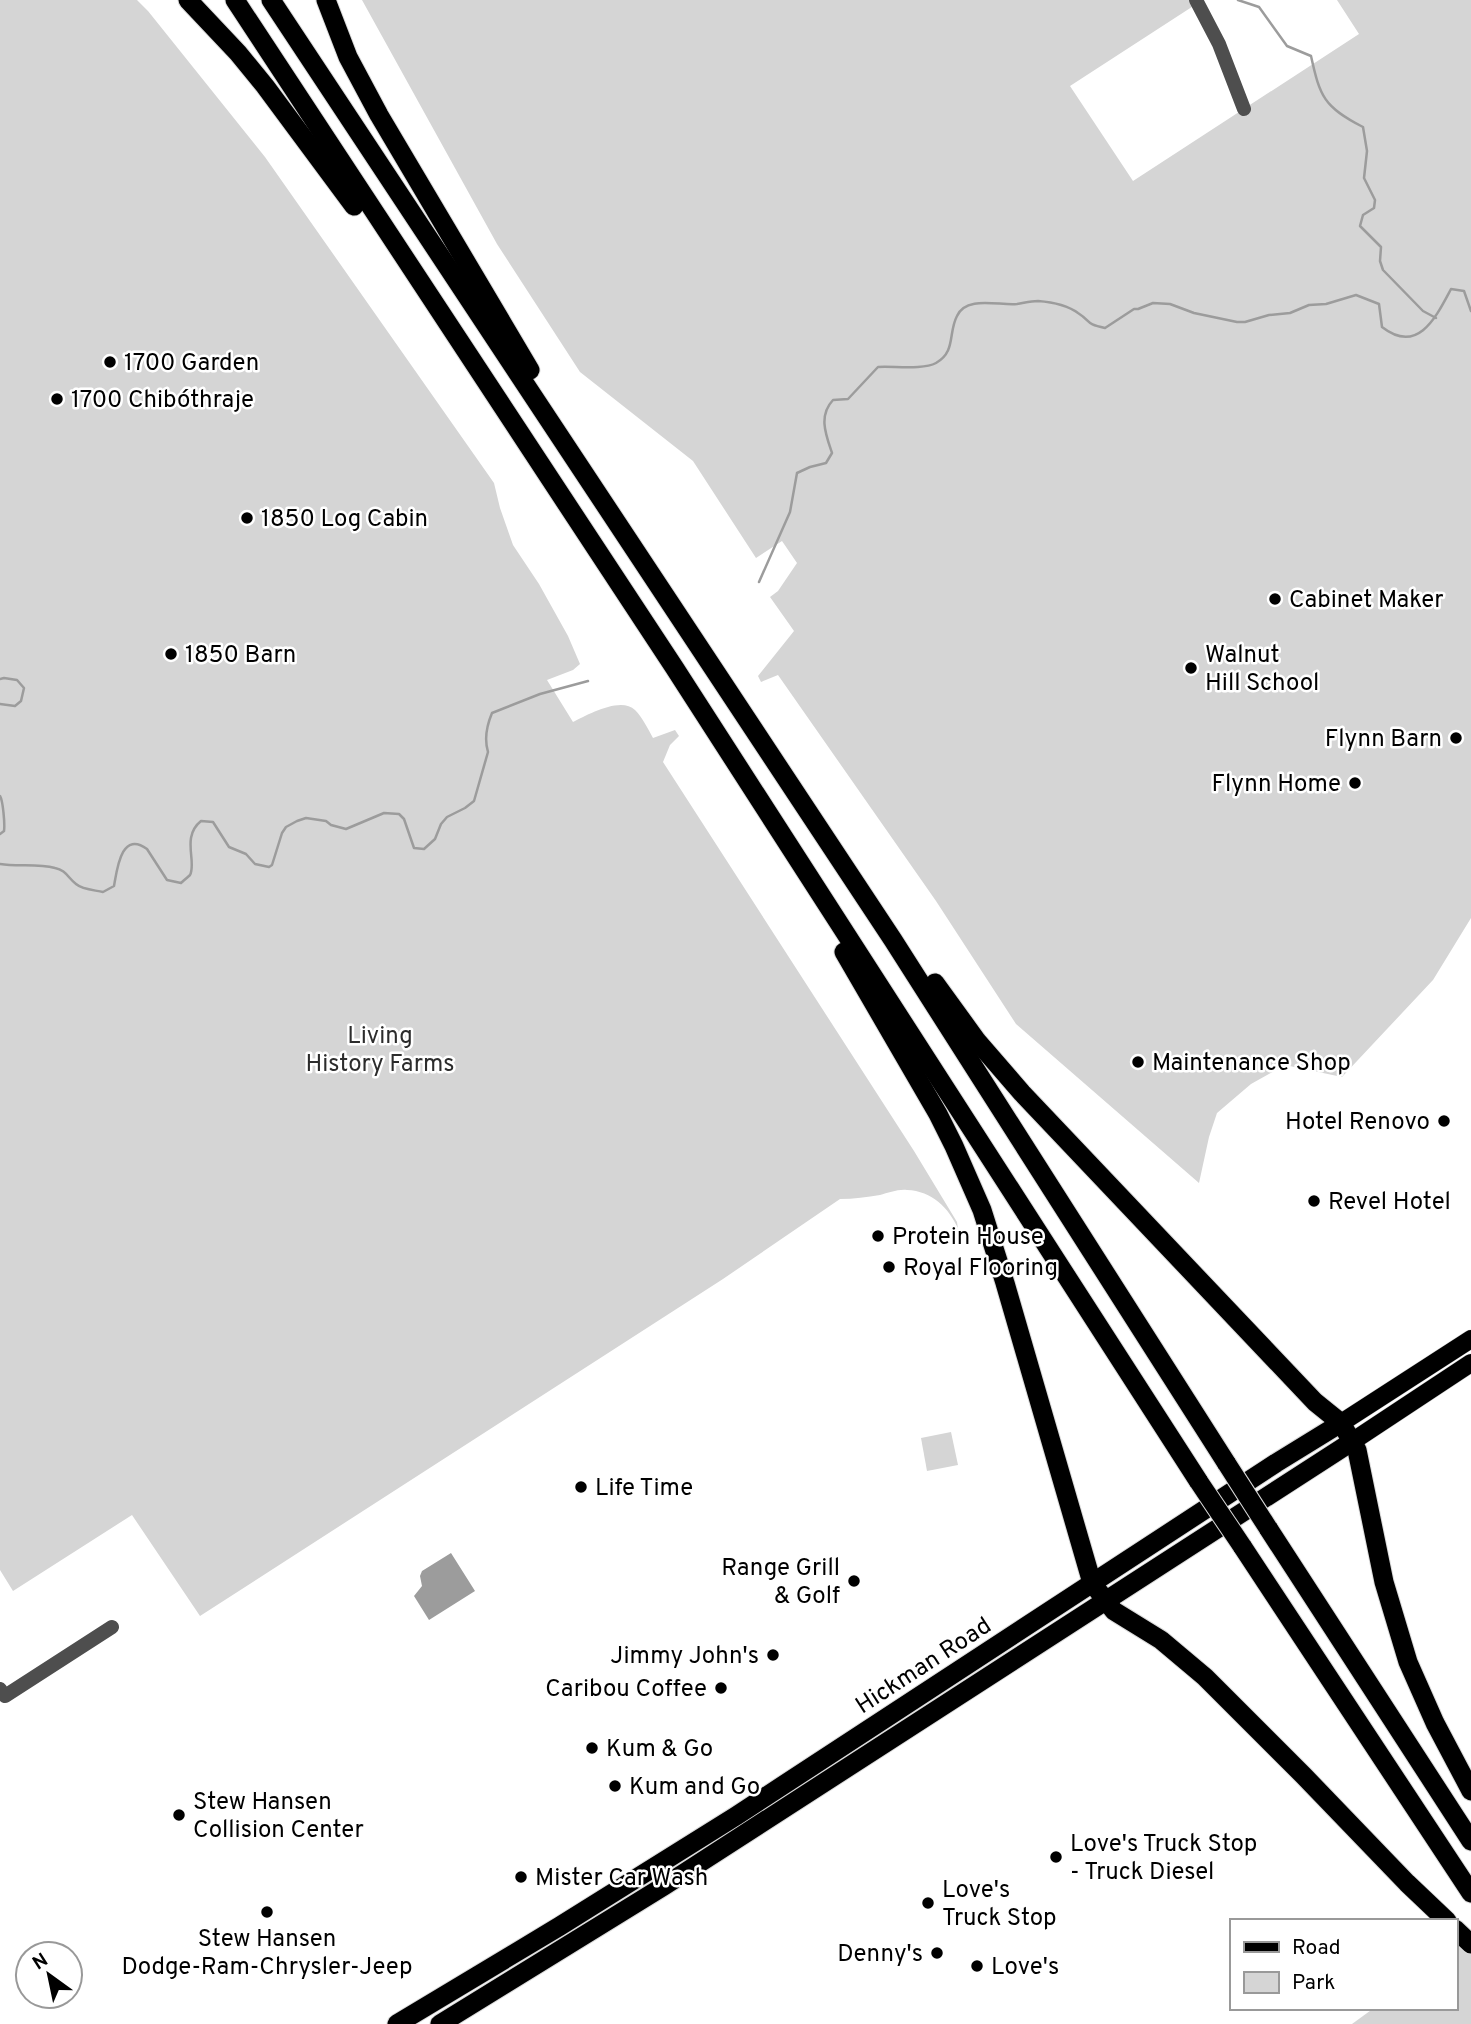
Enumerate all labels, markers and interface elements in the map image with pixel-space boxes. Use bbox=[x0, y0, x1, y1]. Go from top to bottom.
place label: 1700 Garden bbox=[124, 349, 259, 379]
marker: 1700 Garden bbox=[102, 354, 118, 370]
place label: 1700 Chibóthraje bbox=[71, 386, 254, 416]
marker: 1700 Chibóthraje bbox=[49, 391, 65, 407]
place label: 1850 Log Cabin bbox=[261, 505, 428, 535]
marker: 1850 Log Cabin bbox=[239, 510, 255, 526]
place label: Cabinet Maker bbox=[1289, 586, 1444, 616]
marker: Cabinet Maker bbox=[1267, 591, 1283, 607]
place label: 1850 Barn bbox=[185, 641, 296, 671]
place label: Walnut Hill School bbox=[1205, 641, 1319, 699]
marker: 1850 Barn bbox=[163, 646, 179, 662]
marker: Walnut Hill School bbox=[1183, 660, 1199, 676]
place label: Flynn Barn bbox=[1325, 725, 1442, 755]
marker: Flynn Barn bbox=[1448, 730, 1464, 746]
place label: Flynn Home bbox=[1212, 770, 1341, 800]
marker: Flynn Home bbox=[1347, 775, 1363, 791]
park label: Living History Farms bbox=[305, 1022, 455, 1080]
place label: Maintenance Shop bbox=[1152, 1049, 1351, 1079]
marker: Maintenance Shop bbox=[1130, 1054, 1146, 1070]
place label: Hotel Renovo bbox=[1285, 1108, 1430, 1138]
marker: Hotel Renovo bbox=[1436, 1113, 1452, 1129]
place label: Revel Hotel bbox=[1328, 1188, 1451, 1218]
marker: Revel Hotel bbox=[1306, 1193, 1322, 1209]
place label: Protein House bbox=[892, 1223, 1044, 1253]
marker: Protein House bbox=[870, 1228, 886, 1244]
place label: Royal Flooring bbox=[903, 1254, 1058, 1284]
marker: Royal Flooring bbox=[881, 1259, 897, 1275]
place label: Life Time bbox=[595, 1474, 693, 1504]
marker: Life Time bbox=[573, 1479, 589, 1495]
place label: Range Grill & Golf bbox=[721, 1554, 840, 1612]
marker: Range Grill & Golf bbox=[846, 1573, 862, 1589]
street label: Hickman Road bbox=[851, 1612, 998, 1722]
place label: Jimmy John's bbox=[610, 1642, 759, 1672]
marker: Jimmy John's bbox=[765, 1647, 781, 1663]
place label: Caribou Coffee bbox=[545, 1675, 707, 1705]
marker: Caribou Coffee bbox=[713, 1680, 729, 1696]
place label: Kum & Go bbox=[606, 1735, 713, 1765]
marker: Kum & Go bbox=[584, 1740, 600, 1756]
place label: Kum and Go bbox=[629, 1773, 760, 1803]
marker: Kum and Go bbox=[607, 1778, 623, 1794]
place label: Stew Hansen Collision Center bbox=[193, 1788, 364, 1846]
marker: Stew Hansen Collision Center bbox=[171, 1807, 187, 1823]
place label: Love's Truck Stop - Truck Diesel bbox=[1070, 1830, 1257, 1888]
marker: Love's Truck Stop - Truck Diesel bbox=[1048, 1849, 1064, 1865]
place label: Mister Car Wash bbox=[535, 1864, 708, 1894]
marker: Mister Car Wash bbox=[513, 1869, 529, 1885]
place label: Love's Truck Stop bbox=[942, 1876, 1057, 1934]
marker: Love's Truck Stop bbox=[920, 1895, 936, 1911]
marker: Stew Hansen Dodge-Ram-Chrysler-Jeep bbox=[259, 1904, 275, 1920]
legend bbox=[1230, 1919, 1457, 2010]
place label: Stew Hansen Dodge-Ram-Chrysler-Jeep bbox=[122, 1925, 412, 1983]
text: Road bbox=[1292, 1935, 1341, 1962]
north arrow bbox=[14, 1940, 84, 2010]
place label: Denny's bbox=[837, 1940, 923, 1970]
marker: Denny's bbox=[929, 1945, 945, 1961]
text: N bbox=[29, 1949, 53, 1976]
place label: Love's bbox=[991, 1953, 1059, 1983]
marker: Love's bbox=[969, 1958, 985, 1974]
text: Park bbox=[1292, 1970, 1335, 1997]

